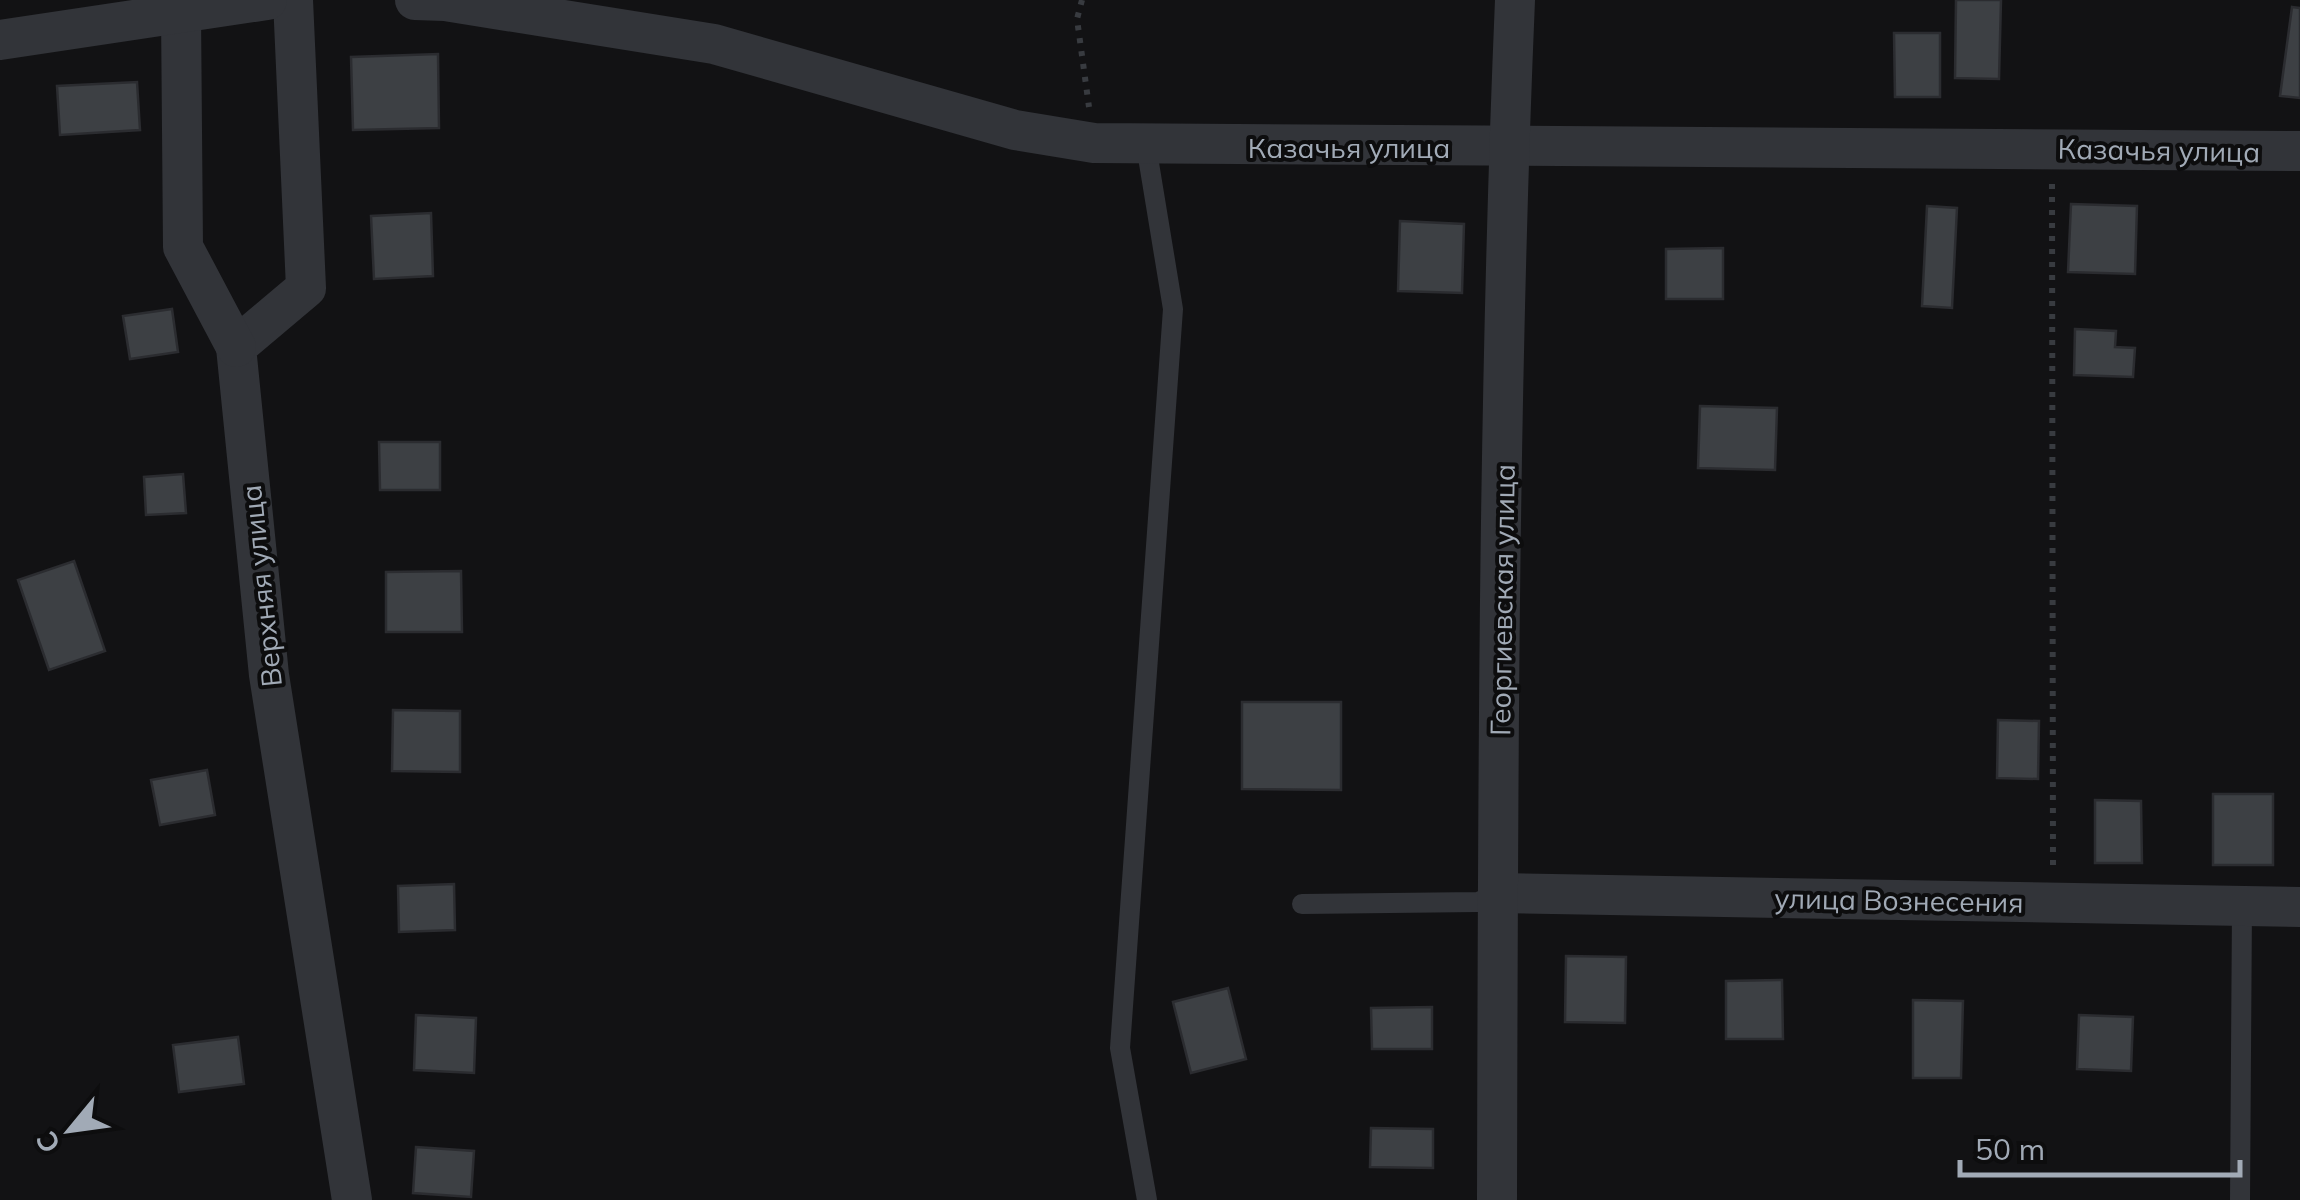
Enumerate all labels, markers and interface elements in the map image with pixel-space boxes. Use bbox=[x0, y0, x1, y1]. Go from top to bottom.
street label: Казачья улица bbox=[1248, 130, 1450, 165]
street label: Казачья улица bbox=[2057, 131, 2261, 169]
street label: Георгиевская улица bbox=[1482, 464, 1522, 736]
street label: Верхняя улица bbox=[233, 483, 289, 689]
street label: улица Вознесения bbox=[1774, 880, 2024, 920]
north arrow bbox=[20, 1080, 120, 1180]
scale bar bbox=[1960, 1115, 2240, 1177]
text: С bbox=[28, 1125, 68, 1159]
text: 50 m bbox=[1975, 1130, 2045, 1168]

